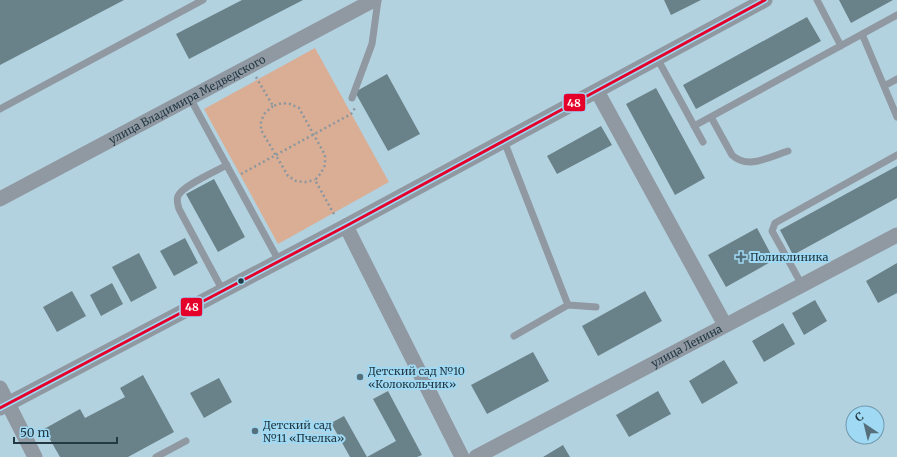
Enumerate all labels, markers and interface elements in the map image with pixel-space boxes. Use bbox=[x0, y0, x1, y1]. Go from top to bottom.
street label: улица Владимира Медведского bbox=[106, 52, 268, 147]
line badge: 48 bbox=[563, 93, 586, 112]
text: 48 bbox=[567, 96, 581, 110]
place label: Поликлиника bbox=[750, 250, 828, 264]
marker: Поликлиника bbox=[735, 251, 747, 263]
unlabelled marker bbox=[236, 276, 246, 286]
line badge: 48 bbox=[180, 297, 203, 317]
text: 48 bbox=[185, 300, 199, 314]
street label: улица Ленина bbox=[649, 321, 725, 370]
place label: Детский сад №10 «Колокольчик» bbox=[368, 364, 465, 391]
marker: Детский сад №10 «Колокольчик» bbox=[355, 372, 365, 382]
north arrow bbox=[845, 405, 885, 445]
text: С bbox=[852, 409, 866, 425]
place label: Детский сад №11 «Пчелка» bbox=[263, 418, 344, 445]
scale bar bbox=[14, 419, 117, 445]
text: 50 m bbox=[20, 425, 49, 440]
marker: Детский сад №11 «Пчелка» bbox=[250, 426, 260, 436]

